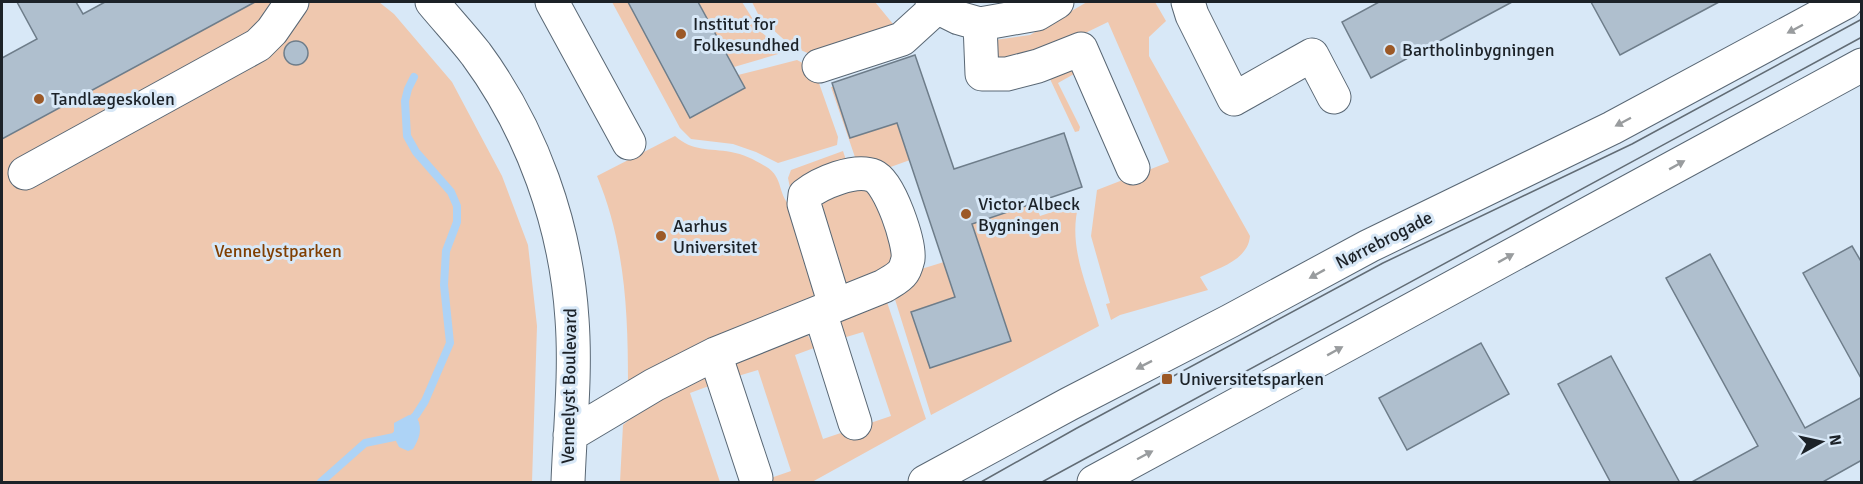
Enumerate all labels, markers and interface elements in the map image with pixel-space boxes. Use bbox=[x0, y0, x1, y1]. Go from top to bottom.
place label: Institut for Folkesundhed bbox=[693, 13, 800, 56]
one-way arrow bbox=[1786, 24, 1803, 34]
marker: Institut for Folkesundhed bbox=[674, 27, 688, 41]
place label: Bartholinbygningen bbox=[1402, 39, 1555, 61]
marker: Bartholinbygningen bbox=[1383, 43, 1397, 57]
place label: Tandlægeskolen bbox=[51, 88, 175, 110]
marker: Tandlægeskolen bbox=[32, 92, 46, 106]
one-way arrow bbox=[1614, 117, 1631, 127]
one-way arrow bbox=[1669, 160, 1686, 170]
place label: Victor Albeck Bygningen bbox=[978, 193, 1080, 236]
street label: Nørrebrogade bbox=[1332, 206, 1436, 274]
marker: Victor Albeck Bygningen bbox=[959, 207, 973, 221]
place label: Aarhus Universitet bbox=[673, 215, 757, 258]
marker: Aarhus Universitet bbox=[654, 229, 668, 243]
park label: Vennelystparken bbox=[214, 240, 342, 262]
one-way arrow bbox=[1498, 253, 1515, 263]
one-way arrow bbox=[1308, 269, 1325, 279]
street label: Vennelyst Boulevard bbox=[557, 308, 581, 464]
one-way arrow bbox=[1327, 346, 1344, 356]
one-way arrow bbox=[1136, 360, 1153, 370]
place label: Universitetsparken bbox=[1179, 368, 1324, 390]
marker: Universitetsparken bbox=[1160, 372, 1174, 386]
north arrow bbox=[1791, 412, 1851, 472]
text: N bbox=[1824, 433, 1846, 447]
one-way arrow bbox=[1137, 450, 1154, 460]

